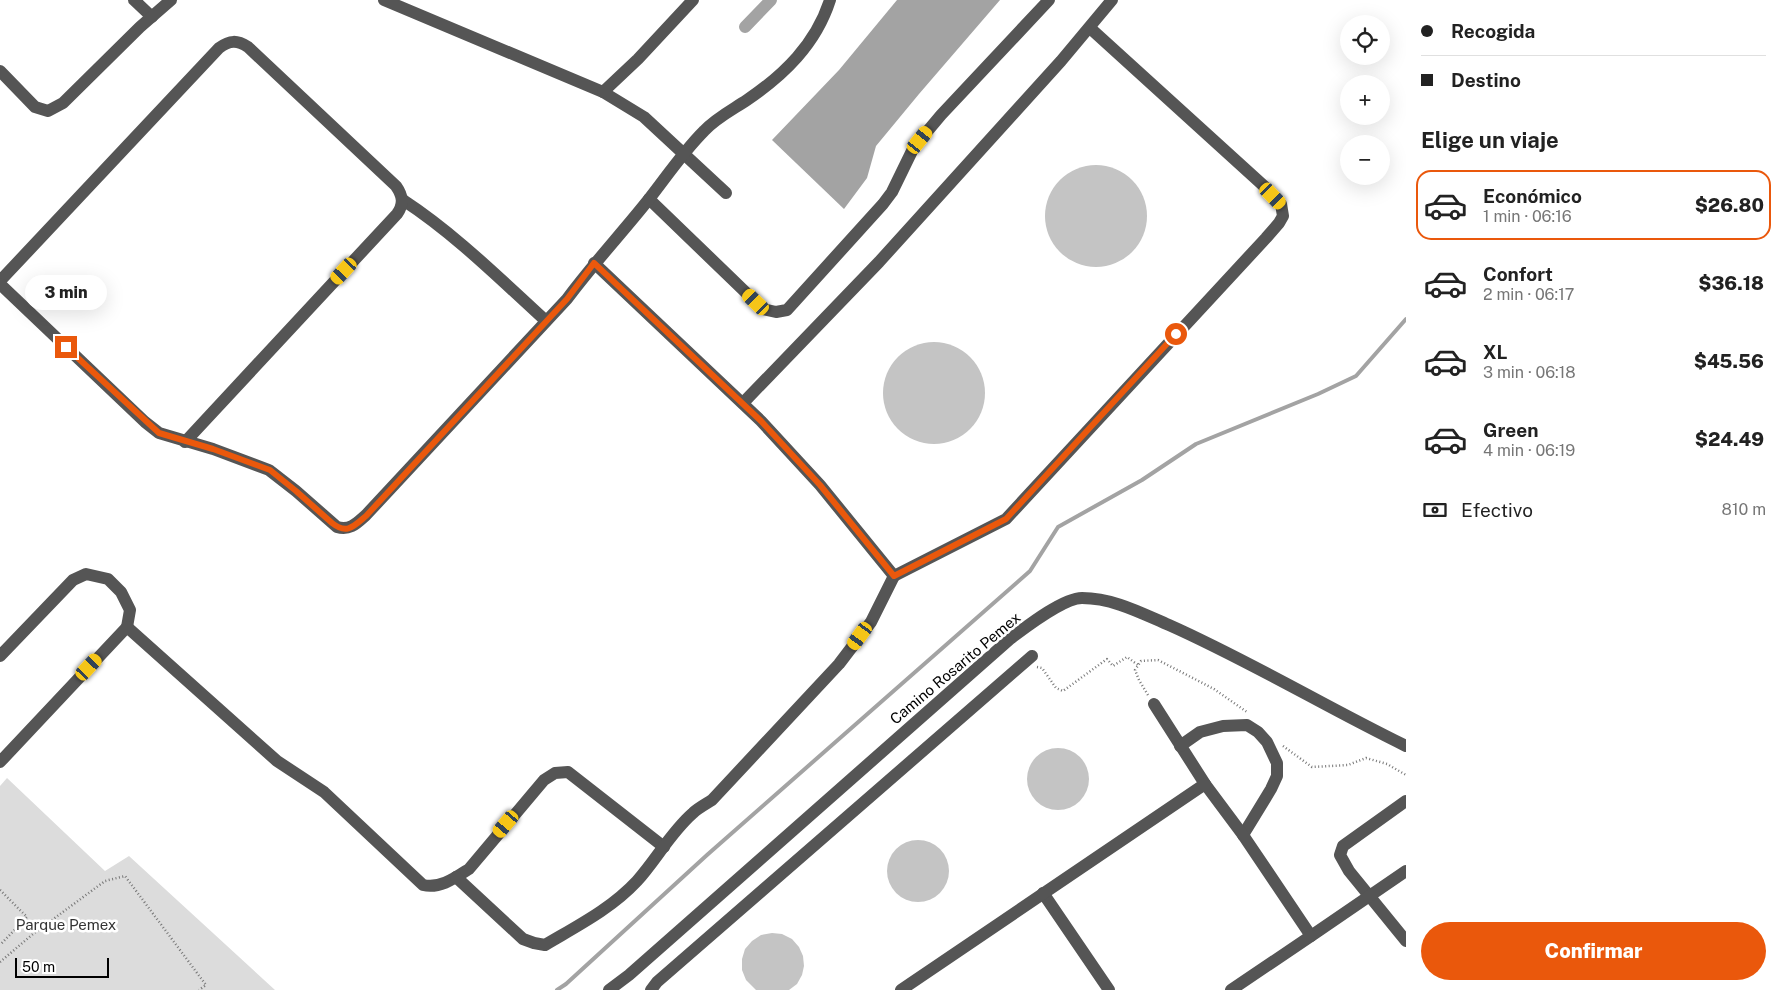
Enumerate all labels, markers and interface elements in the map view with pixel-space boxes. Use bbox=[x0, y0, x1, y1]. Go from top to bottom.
map controls bbox=[1340, 15, 1390, 185]
button: locate bbox=[1340, 15, 1390, 65]
text: Recogida bbox=[1451, 20, 1535, 42]
text: Destino bbox=[1451, 69, 1521, 91]
button: + bbox=[1340, 75, 1390, 125]
car bbox=[904, 124, 935, 156]
text: Elige un viaje bbox=[1421, 127, 1559, 153]
button: − bbox=[1340, 135, 1390, 185]
car bbox=[1257, 180, 1288, 212]
icon: car bbox=[1423, 183, 1468, 228]
text: Económico bbox=[1483, 185, 1582, 207]
text: $26.80 bbox=[1695, 194, 1764, 216]
text: 1 min · 06:16 bbox=[1483, 207, 1572, 226]
car bbox=[328, 255, 359, 287]
icon: car bbox=[1423, 261, 1468, 306]
text: Confort bbox=[1483, 263, 1553, 285]
text: $36.18 bbox=[1698, 272, 1764, 294]
callout: 3 min bbox=[25, 274, 107, 310]
text: 3 min bbox=[45, 283, 87, 302]
text: 2 min · 06:17 bbox=[1483, 285, 1574, 304]
car bbox=[739, 286, 772, 318]
route start bbox=[1165, 323, 1187, 345]
route end bbox=[55, 336, 77, 358]
icon: car bbox=[1423, 339, 1468, 384]
text: XL bbox=[1483, 341, 1508, 363]
text: $45.56 bbox=[1694, 350, 1764, 372]
text: 3 min · 06:18 bbox=[1483, 363, 1576, 382]
icon: car bbox=[1423, 417, 1468, 462]
text: Green bbox=[1483, 419, 1538, 441]
text: $24.49 bbox=[1695, 428, 1764, 450]
text: 4 min · 06:19 bbox=[1483, 441, 1575, 460]
icon: cash bbox=[1421, 496, 1449, 524]
text: Efectivo bbox=[1461, 499, 1533, 521]
text: 810 m bbox=[1722, 500, 1766, 519]
street label: Camino Rosarito Pemex bbox=[886, 609, 1024, 727]
car bbox=[845, 619, 874, 653]
car bbox=[73, 651, 104, 683]
car bbox=[490, 808, 521, 840]
park label: Parque Pemex bbox=[16, 916, 116, 933]
button: Confirmar bbox=[1421, 922, 1766, 980]
scale bar bbox=[15, 955, 109, 978]
text: 50 m bbox=[22, 959, 55, 975]

